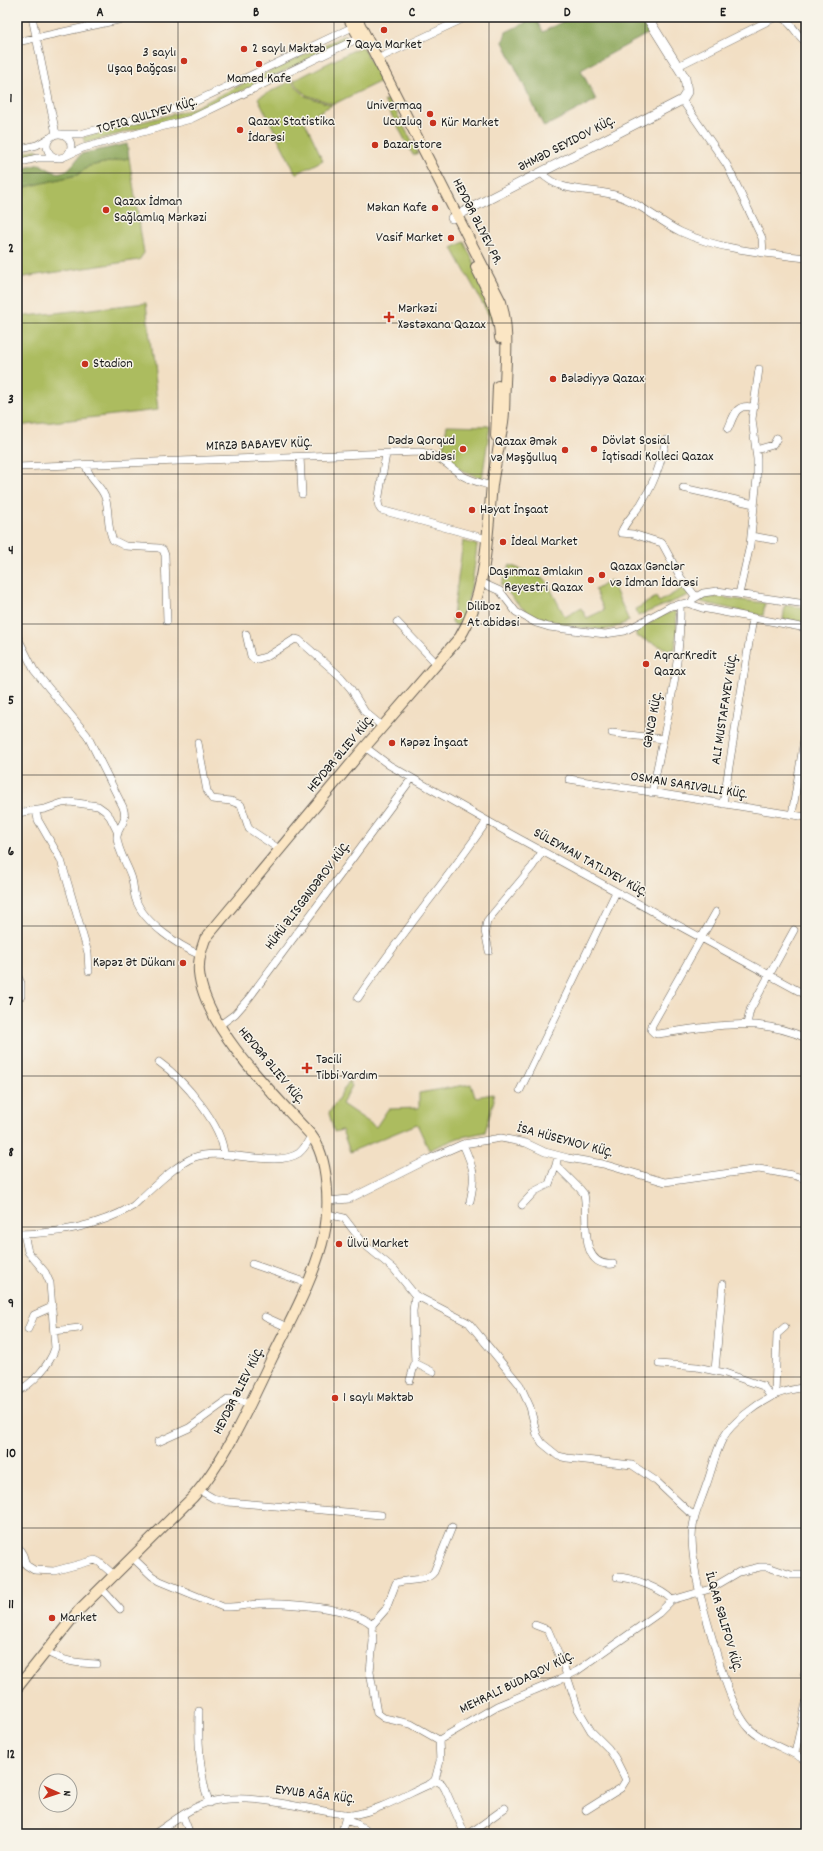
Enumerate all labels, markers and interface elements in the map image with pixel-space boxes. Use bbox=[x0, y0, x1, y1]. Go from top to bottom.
text: A bbox=[96, 4, 104, 23]
text: B bbox=[253, 4, 259, 23]
text: C bbox=[409, 4, 416, 23]
text: D bbox=[564, 4, 571, 23]
text: E bbox=[720, 4, 727, 23]
marker: 7 Qaya Market bbox=[379, 25, 389, 35]
place label: 7 Qaya Market bbox=[346, 35, 422, 55]
place label: 2 saylı Məktəb bbox=[252, 39, 326, 59]
place label: 3 saylı Uşaq Bağçası bbox=[107, 43, 176, 79]
marker: 2 saylı Məktəb bbox=[239, 44, 249, 54]
marker: 3 saylı Uşaq Bağçası bbox=[179, 56, 189, 66]
marker: Mamed Kafe bbox=[254, 59, 264, 69]
place label: Mamed Kafe bbox=[227, 69, 291, 89]
text: 1 bbox=[10, 90, 13, 109]
street label: TOFIQ QULIYEV KÜÇ. bbox=[94, 92, 200, 140]
place label: Univermaq Ucuzluq bbox=[367, 96, 422, 132]
marker: Univermaq Ucuzluq bbox=[425, 109, 435, 119]
street label: ƏHMƏD SEYIDOV KÜÇ. bbox=[515, 111, 619, 177]
place label: Qazax Statistika İdarəsi bbox=[248, 112, 335, 148]
place label: Kür Market bbox=[441, 113, 499, 133]
marker: Kür Market bbox=[428, 118, 438, 128]
marker: Qazax Statistika İdarəsi bbox=[235, 125, 245, 135]
place label: Bazarstore bbox=[383, 135, 442, 155]
marker: Bazarstore bbox=[370, 140, 380, 150]
street label: HEYDƏR ƏLIYEV PR. bbox=[447, 175, 507, 269]
place label: Qazax İdman Sağlamlıq Mərkəzi bbox=[114, 192, 207, 228]
place label: Məkan Kafe bbox=[367, 198, 427, 218]
marker: Məkan Kafe bbox=[430, 203, 440, 213]
marker: Qazax İdman Sağlamlıq Mərkəzi bbox=[101, 205, 111, 215]
place label: Vasif Market bbox=[376, 228, 443, 248]
marker: Vasif Market bbox=[446, 233, 456, 243]
text: 2 bbox=[8, 240, 14, 259]
place label: Mərkəzi Xəstəxana Qazax bbox=[398, 299, 486, 335]
marker: Mərkəzi Xəstəxana Qazax bbox=[383, 311, 395, 323]
place label: Stadion bbox=[93, 354, 133, 374]
marker: Stadion bbox=[80, 359, 90, 369]
place label: Bələdiyyə Qazax bbox=[561, 369, 644, 389]
marker: Bələdiyyə Qazax bbox=[548, 374, 558, 384]
text: 3 bbox=[8, 391, 14, 410]
place label: Dədə Qorqud abidəsi bbox=[388, 431, 455, 467]
place label: Dövlət Sosial İqtisadi Kolleci Qazax bbox=[602, 431, 713, 467]
place label: Qazax Əmək və Məşğulluq bbox=[491, 432, 557, 468]
street label: MIRZƏ BABAYEV KÜÇ. bbox=[206, 433, 312, 457]
marker: Dədə Qorqud abidəsi bbox=[458, 444, 468, 454]
marker: Dövlət Sosial İqtisadi Kolleci Qazax bbox=[589, 444, 599, 454]
marker: Qazax Əmək və Məşğulluq bbox=[560, 445, 570, 455]
place label: Həyat İnşaat bbox=[480, 500, 548, 520]
marker: Həyat İnşaat bbox=[467, 505, 477, 515]
place label: İdeal Market bbox=[511, 532, 578, 552]
marker: İdeal Market bbox=[498, 537, 508, 547]
text: 4 bbox=[8, 542, 14, 561]
place label: Qazax Gənclər və İdman İdarəsi bbox=[610, 557, 698, 593]
place label: Daşınmaz Əmlakın Reyestri Qazax bbox=[489, 562, 583, 598]
marker: Qazax Gənclər və İdman İdarəsi bbox=[597, 570, 607, 580]
marker: Daşınmaz Əmlakın Reyestri Qazax bbox=[586, 575, 596, 585]
place label: Diliboz At abidəsi bbox=[467, 597, 520, 633]
marker: Diliboz At abidəsi bbox=[454, 610, 464, 620]
place label: AqrarKredit Qazax bbox=[654, 646, 717, 682]
street label: ALI MUSTAFAYEV KÜÇ. bbox=[706, 652, 744, 766]
marker: AqrarKredit Qazax bbox=[641, 659, 651, 669]
street label: GƏNCƏ KÜÇ. bbox=[638, 690, 668, 750]
text: 5 bbox=[8, 692, 14, 711]
street label: HEYDƏR ƏLIEV KÜÇ. bbox=[303, 711, 379, 797]
place label: Kəpəz İnşaat bbox=[400, 733, 468, 753]
marker: Kəpəz İnşaat bbox=[387, 738, 397, 748]
street label: OSMAN SARIVƏLLI KÜÇ. bbox=[629, 767, 749, 805]
street label: SÜLEYMAN TATLIYEV KÜÇ. bbox=[529, 823, 651, 903]
street label: HÜRÜ ƏLISGƏNDƏROV KÜÇ. bbox=[260, 837, 356, 955]
text: 6 bbox=[8, 843, 15, 862]
place label: Kəpəz Ət Dükanı bbox=[93, 953, 175, 973]
marker: Kəpəz Ət Dükanı bbox=[178, 958, 188, 968]
text: 7 bbox=[9, 993, 14, 1012]
street label: HEYDƏR ƏLIEV KÜÇ. bbox=[233, 1023, 309, 1109]
place label: Təcili Tibbi Yardım bbox=[316, 1050, 378, 1086]
marker: Təcili Tibbi Yardım bbox=[301, 1062, 313, 1074]
street label: İSA HÜSEYNOV KÜÇ. bbox=[515, 1119, 615, 1163]
text: 8 bbox=[8, 1144, 14, 1163]
place label: Ülvü Market bbox=[347, 1234, 409, 1254]
marker: Ülvü Market bbox=[334, 1239, 344, 1249]
text: 9 bbox=[8, 1295, 14, 1314]
street label: HEYDƏR ƏLIEV KÜÇ. bbox=[208, 1344, 270, 1438]
place label: 1 saylı Məktəb bbox=[343, 1388, 414, 1408]
marker: 1 saylı Məktəb bbox=[330, 1393, 340, 1403]
text: 10 bbox=[6, 1445, 16, 1464]
street label: İLQAR SƏLIFOV KÜÇ. bbox=[699, 1569, 747, 1675]
text: 11 bbox=[8, 1596, 14, 1615]
place label: Market bbox=[60, 1608, 97, 1628]
marker: Market bbox=[47, 1613, 57, 1623]
street label: MEHRALI BUDAQOV KÜÇ. bbox=[456, 1647, 578, 1719]
text: 12 bbox=[7, 1746, 16, 1765]
north arrow bbox=[38, 1773, 78, 1813]
street label: EYYUB AĞA KÜÇ. bbox=[274, 1780, 356, 1810]
text: N bbox=[58, 1790, 74, 1797]

